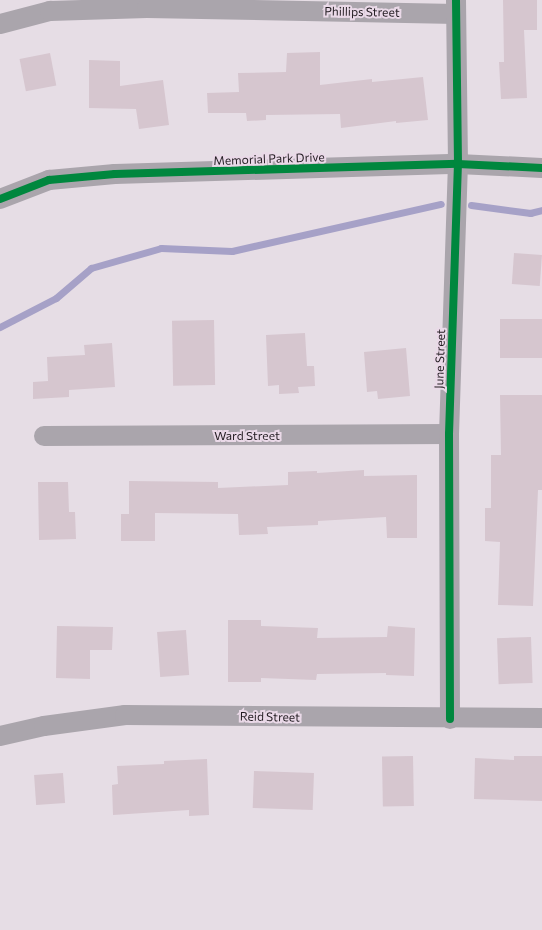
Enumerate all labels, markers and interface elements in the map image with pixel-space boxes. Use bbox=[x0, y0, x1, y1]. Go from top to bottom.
street label: Phillips Street bbox=[324, 4, 400, 20]
street label: Memorial Park Drive bbox=[213, 150, 325, 168]
street label: June Street bbox=[432, 329, 448, 389]
street label: Ward Street bbox=[214, 429, 280, 443]
street label: Reid Street bbox=[240, 709, 300, 725]

